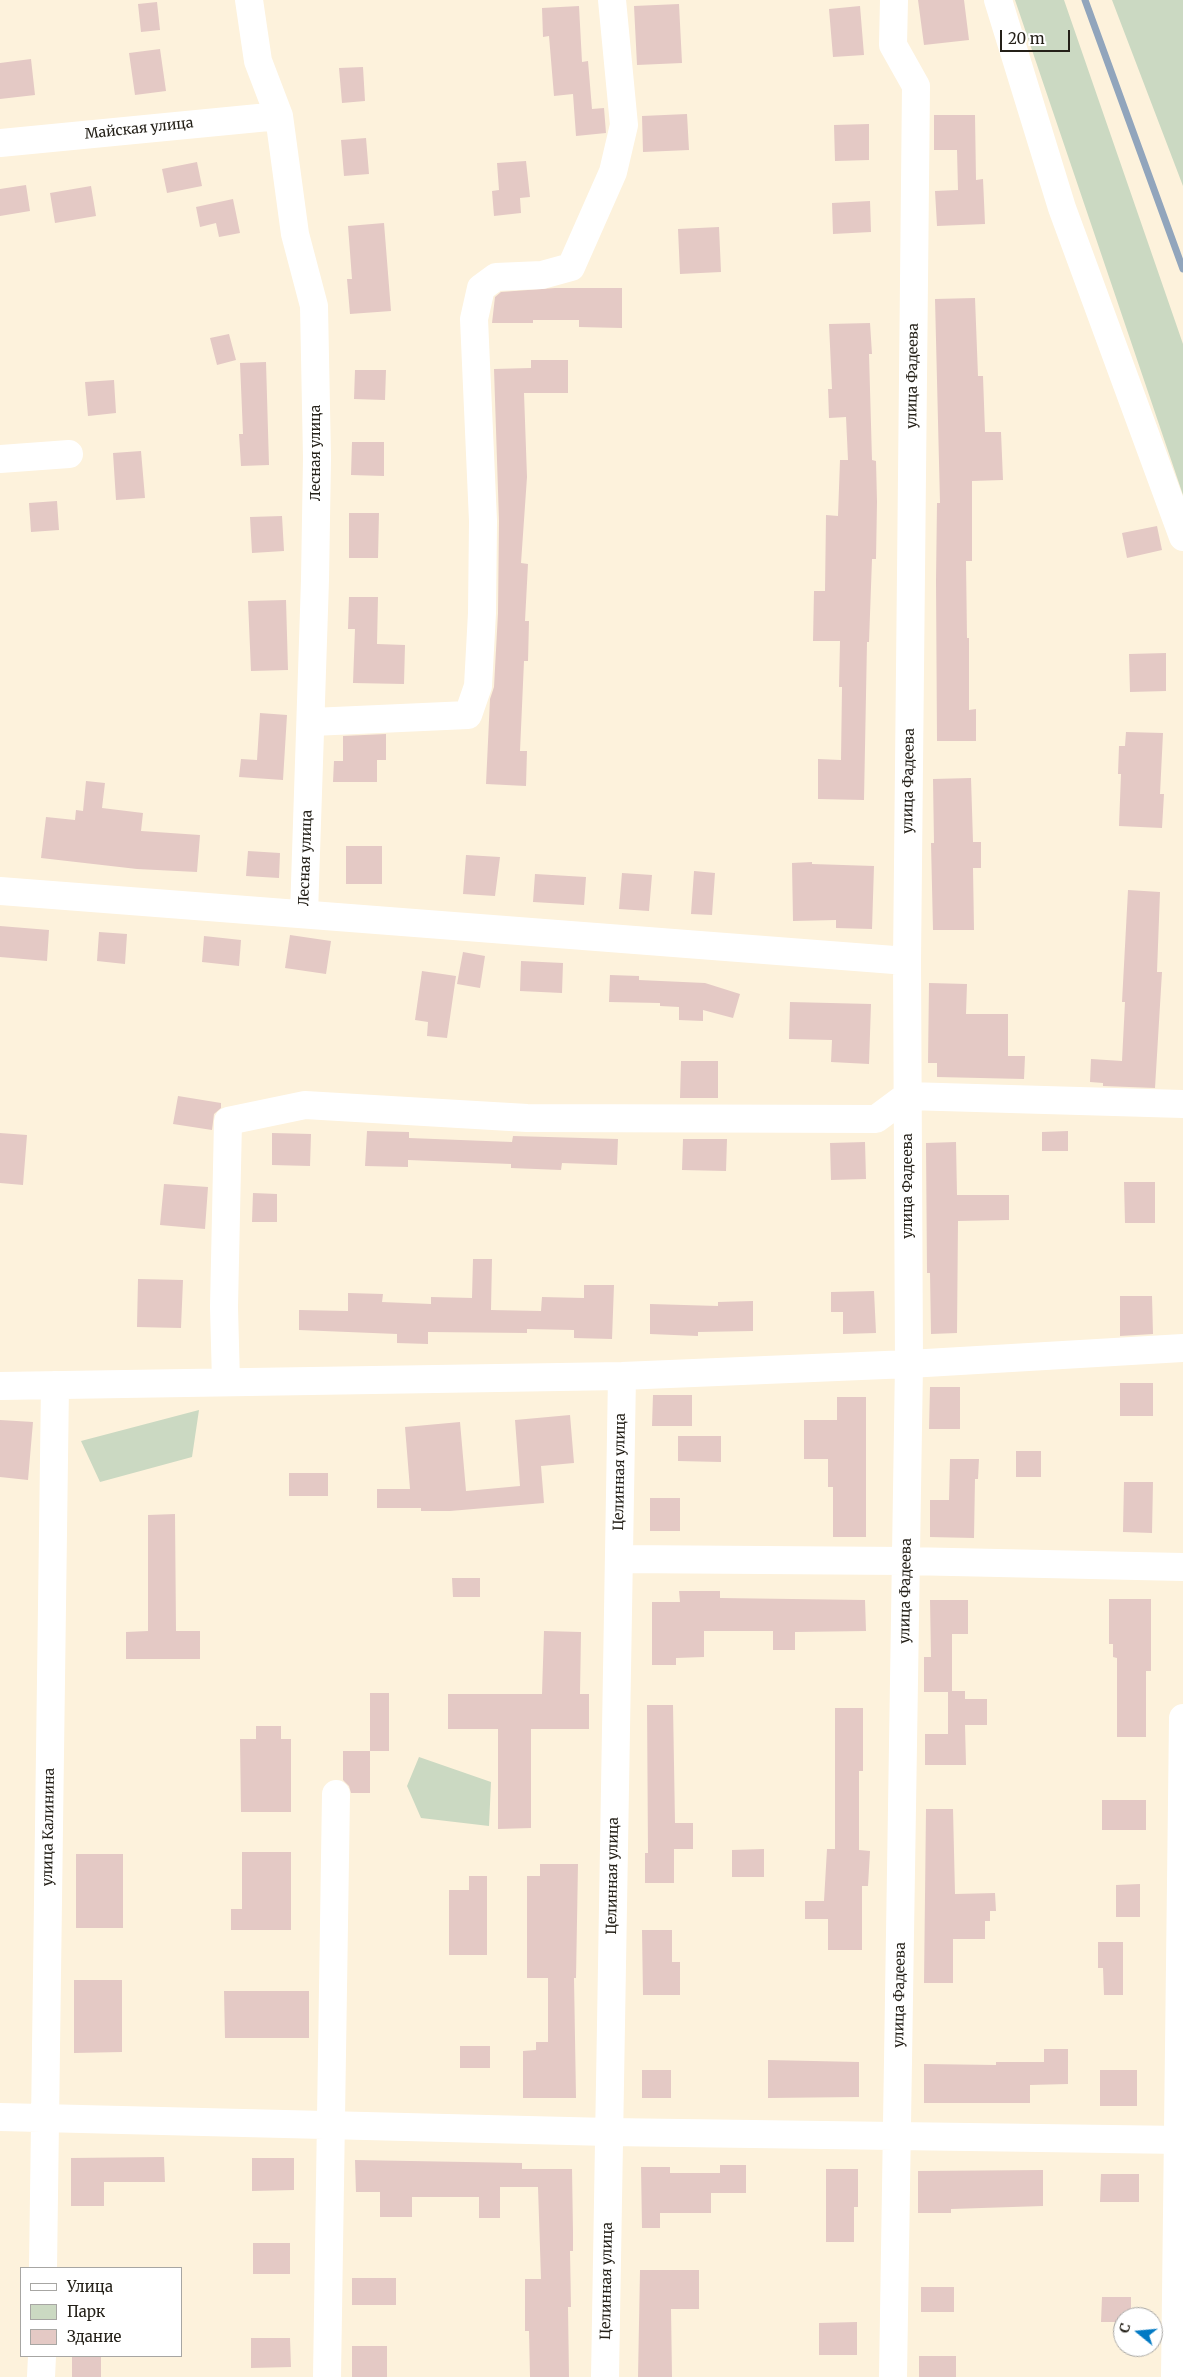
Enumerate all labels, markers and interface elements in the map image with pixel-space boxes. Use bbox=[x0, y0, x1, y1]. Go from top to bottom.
scale bar bbox=[1003, 20, 1073, 52]
text: 20 m bbox=[1008, 29, 1045, 48]
street label: Майская улица bbox=[84, 115, 194, 143]
street label: улица Фадеева bbox=[904, 323, 922, 429]
street label: Лесная улица bbox=[308, 405, 324, 501]
street label: улица Фадеева bbox=[900, 728, 918, 834]
street label: Лесная улица bbox=[296, 810, 316, 906]
street label: улица Фадеева bbox=[900, 1133, 916, 1239]
street label: Целинная улица bbox=[611, 1413, 629, 1531]
street label: улица Фадеева bbox=[897, 1538, 915, 1644]
street label: улица Калинина bbox=[40, 1768, 58, 1886]
street label: Целинная улица bbox=[604, 1817, 622, 1935]
street label: улица Фадеева bbox=[891, 1942, 909, 2048]
street label: Целинная улица bbox=[598, 2222, 616, 2340]
legend bbox=[20, 2267, 182, 2357]
text: Улица bbox=[67, 2277, 113, 2296]
text: Парк bbox=[67, 2302, 105, 2321]
north arrow bbox=[1113, 2307, 1163, 2357]
text: С bbox=[1115, 2321, 1135, 2335]
text: Здание bbox=[67, 2327, 121, 2346]

